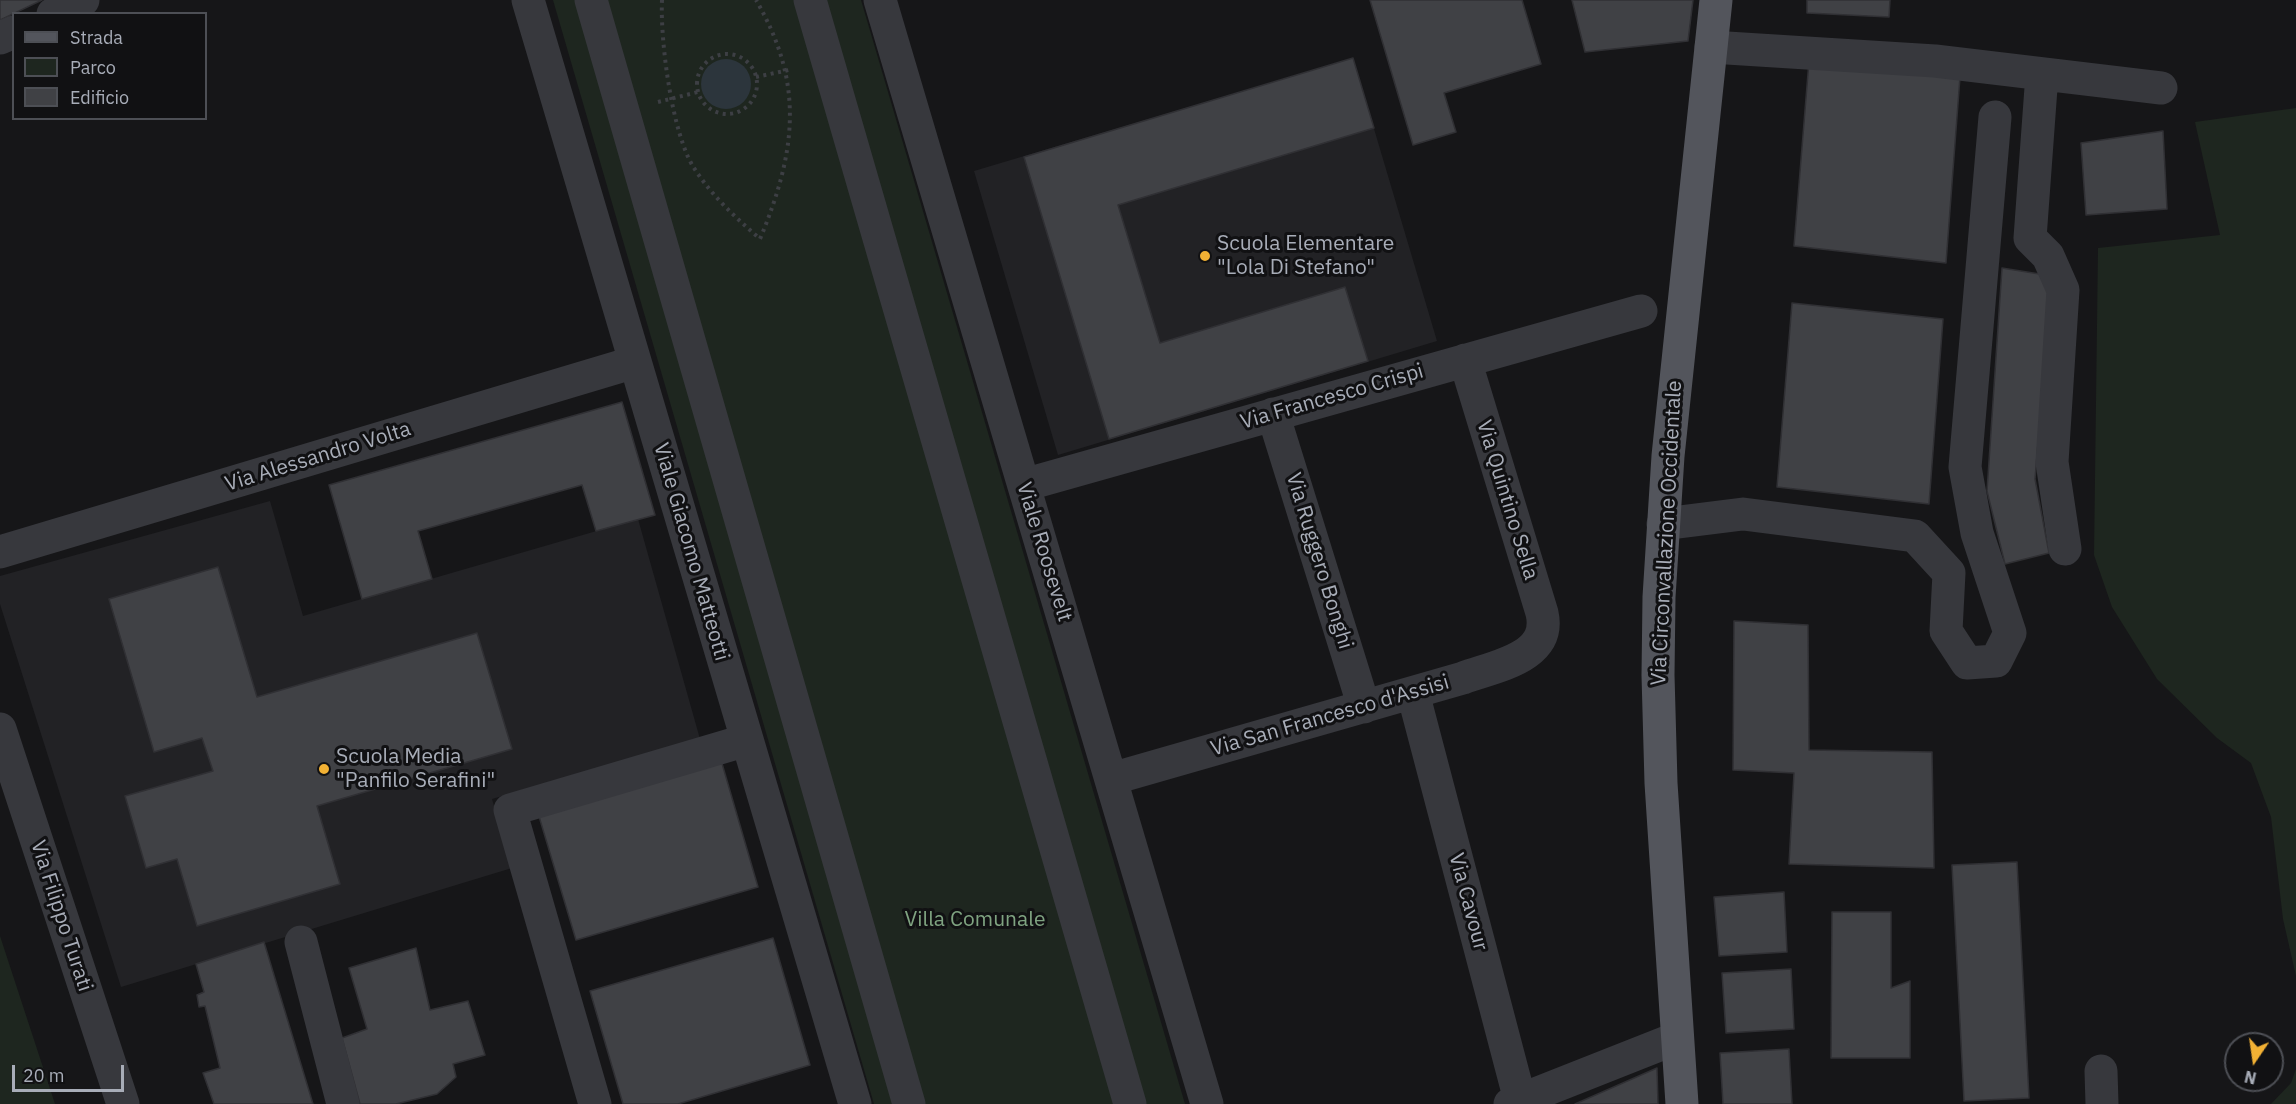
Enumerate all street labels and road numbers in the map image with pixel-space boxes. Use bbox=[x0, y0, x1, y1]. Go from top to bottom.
street label: Via Francesco Crispi bbox=[1238, 359, 1426, 435]
street label: Via Circonvallazione Occidentale bbox=[1646, 380, 1688, 686]
street label: Via Alessandro Volta bbox=[222, 417, 414, 497]
street label: Via Quintino Sella bbox=[1471, 417, 1543, 583]
street label: Viale Giacomo Matteotti bbox=[648, 440, 734, 664]
street label: Via Ruggero Bonghi bbox=[1280, 470, 1358, 652]
street label: Viale Roosevelt bbox=[1011, 479, 1077, 625]
street label: Via San Francesco d'Assisi bbox=[1208, 670, 1452, 762]
street label: Via Filippo Turati bbox=[25, 837, 97, 995]
street label: Via Cavour bbox=[1443, 851, 1493, 953]

